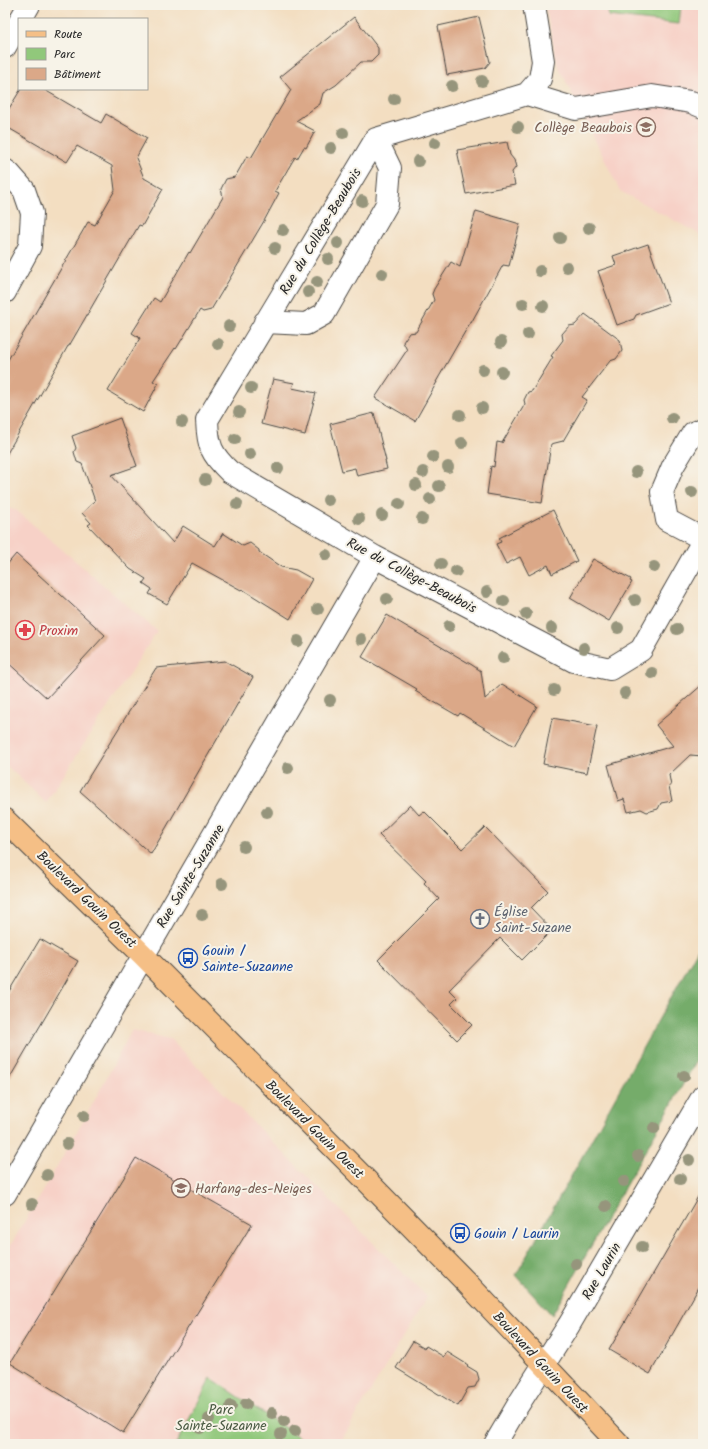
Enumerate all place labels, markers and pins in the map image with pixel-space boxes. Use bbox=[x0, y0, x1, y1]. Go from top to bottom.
school or university icon: Collège Beaubois bbox=[635, 116, 657, 138]
place label: Collège Beaubois bbox=[534, 117, 632, 139]
pharmacy icon: Proxim bbox=[14, 619, 36, 641]
place label: Proxim bbox=[39, 620, 78, 642]
place label: Église Saint-Suzane bbox=[494, 901, 572, 939]
church icon: Église Saint-Suzane bbox=[469, 908, 491, 930]
place label: Gouin / Sainte-Suzanne bbox=[202, 940, 294, 978]
bus stop icon: Gouin / Sainte-Suzanne bbox=[177, 947, 199, 969]
school or university icon: Harfang-des-Neiges bbox=[170, 1177, 192, 1199]
place label: Harfang-des-Neiges bbox=[195, 1178, 312, 1200]
bus stop icon: Gouin / Laurin bbox=[449, 1222, 471, 1244]
place label: Gouin / Laurin bbox=[474, 1223, 559, 1245]

